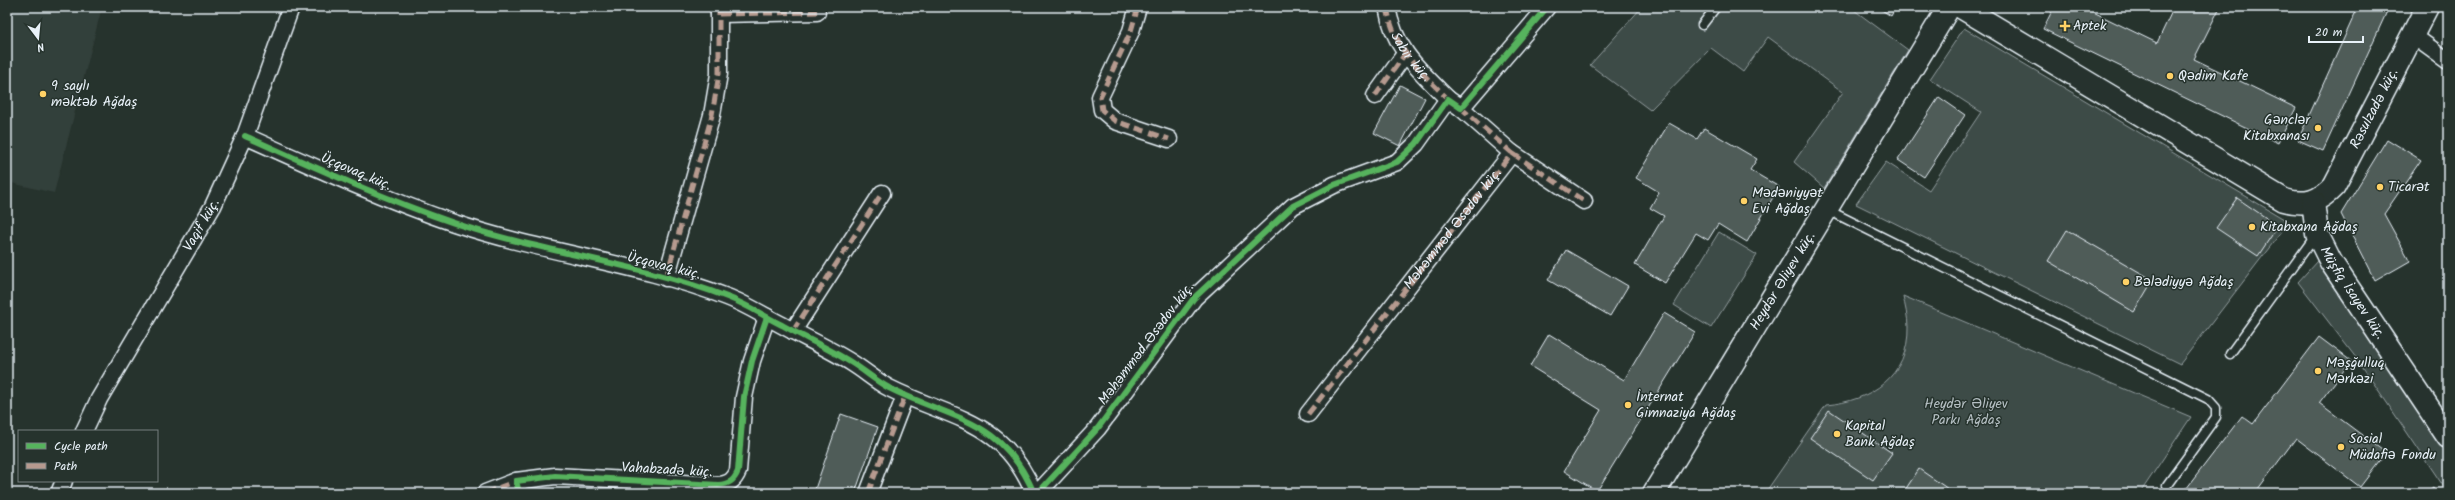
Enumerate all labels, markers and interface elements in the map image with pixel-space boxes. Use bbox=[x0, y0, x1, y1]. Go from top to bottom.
place label: Aptek bbox=[2073, 15, 2107, 37]
north arrow bbox=[18, 18, 58, 58]
scale bar bbox=[2309, 18, 2363, 44]
marker: Aptek bbox=[2060, 21, 2070, 31]
text: 20 m bbox=[2315, 23, 2343, 42]
street label: Sabir küç. bbox=[1384, 28, 1436, 87]
text: N bbox=[35, 37, 46, 56]
street label: Rəsulzadə küç. bbox=[2344, 64, 2404, 153]
place label: Qədim Kafe bbox=[2178, 65, 2249, 87]
marker: Qədim Kafe bbox=[2165, 71, 2175, 81]
place label: 9 saylı məktəb Ağdaş bbox=[51, 75, 137, 113]
marker: 9 saylı məktəb Ağdaş bbox=[38, 89, 48, 99]
place label: Gənclər Kitabxanası bbox=[2243, 109, 2311, 147]
marker: Gənclər Kitabxanası bbox=[2313, 123, 2323, 133]
street label: Üçqovaq küç. bbox=[317, 147, 395, 197]
street label: Məhəmməd Əsədov küç. bbox=[1398, 163, 1507, 294]
place label: Ticarət bbox=[2388, 176, 2430, 198]
place label: Mədəniyyət Evi Ağdaş bbox=[1752, 182, 1823, 220]
marker: Ticarət bbox=[2375, 182, 2385, 192]
street label: Vaqif küç. bbox=[177, 196, 226, 256]
marker: Mədəniyyət Evi Ağdaş bbox=[1739, 196, 1749, 206]
place label: Kitabxana Ağdaş bbox=[2260, 216, 2358, 238]
marker: Kitabxana Ağdaş bbox=[2247, 222, 2257, 232]
street label: Heydər Əliyev küç. bbox=[1744, 227, 1821, 335]
street label: Müşfiq İsayev küç. bbox=[2314, 242, 2391, 344]
street label: Üçqovaq küç. bbox=[625, 246, 703, 286]
place label: Bələdiyyə Ağdaş bbox=[2134, 271, 2233, 293]
marker: Bələdiyyə Ağdaş bbox=[2121, 277, 2131, 287]
street label: Məhəmməd Əsədov küç. bbox=[1092, 278, 1200, 410]
place label: Məşğulluq Mərkəzi bbox=[2326, 352, 2385, 390]
marker: Məşğulluq Mərkəzi bbox=[2313, 366, 2323, 376]
place label: İnternat Gimnaziya Ağdaş bbox=[1636, 386, 1736, 424]
park label: Heydər Əliyev Parkı Ağdaş bbox=[1924, 393, 2008, 431]
marker: İnternat Gimnaziya Ağdaş bbox=[1623, 400, 1633, 410]
place label: Kapital Bank Ağdaş bbox=[1845, 415, 1915, 453]
place label: Sosial Müdafiə Fondu bbox=[2349, 428, 2436, 466]
marker: Kapital Bank Ağdaş bbox=[1832, 429, 1842, 439]
legend bbox=[18, 430, 158, 482]
text: Cycle path bbox=[54, 437, 108, 456]
marker: Sosial Müdafiə Fondu bbox=[2336, 442, 2346, 452]
text: Path bbox=[54, 457, 77, 476]
street label: Vahabzadə küç. bbox=[621, 457, 713, 483]

